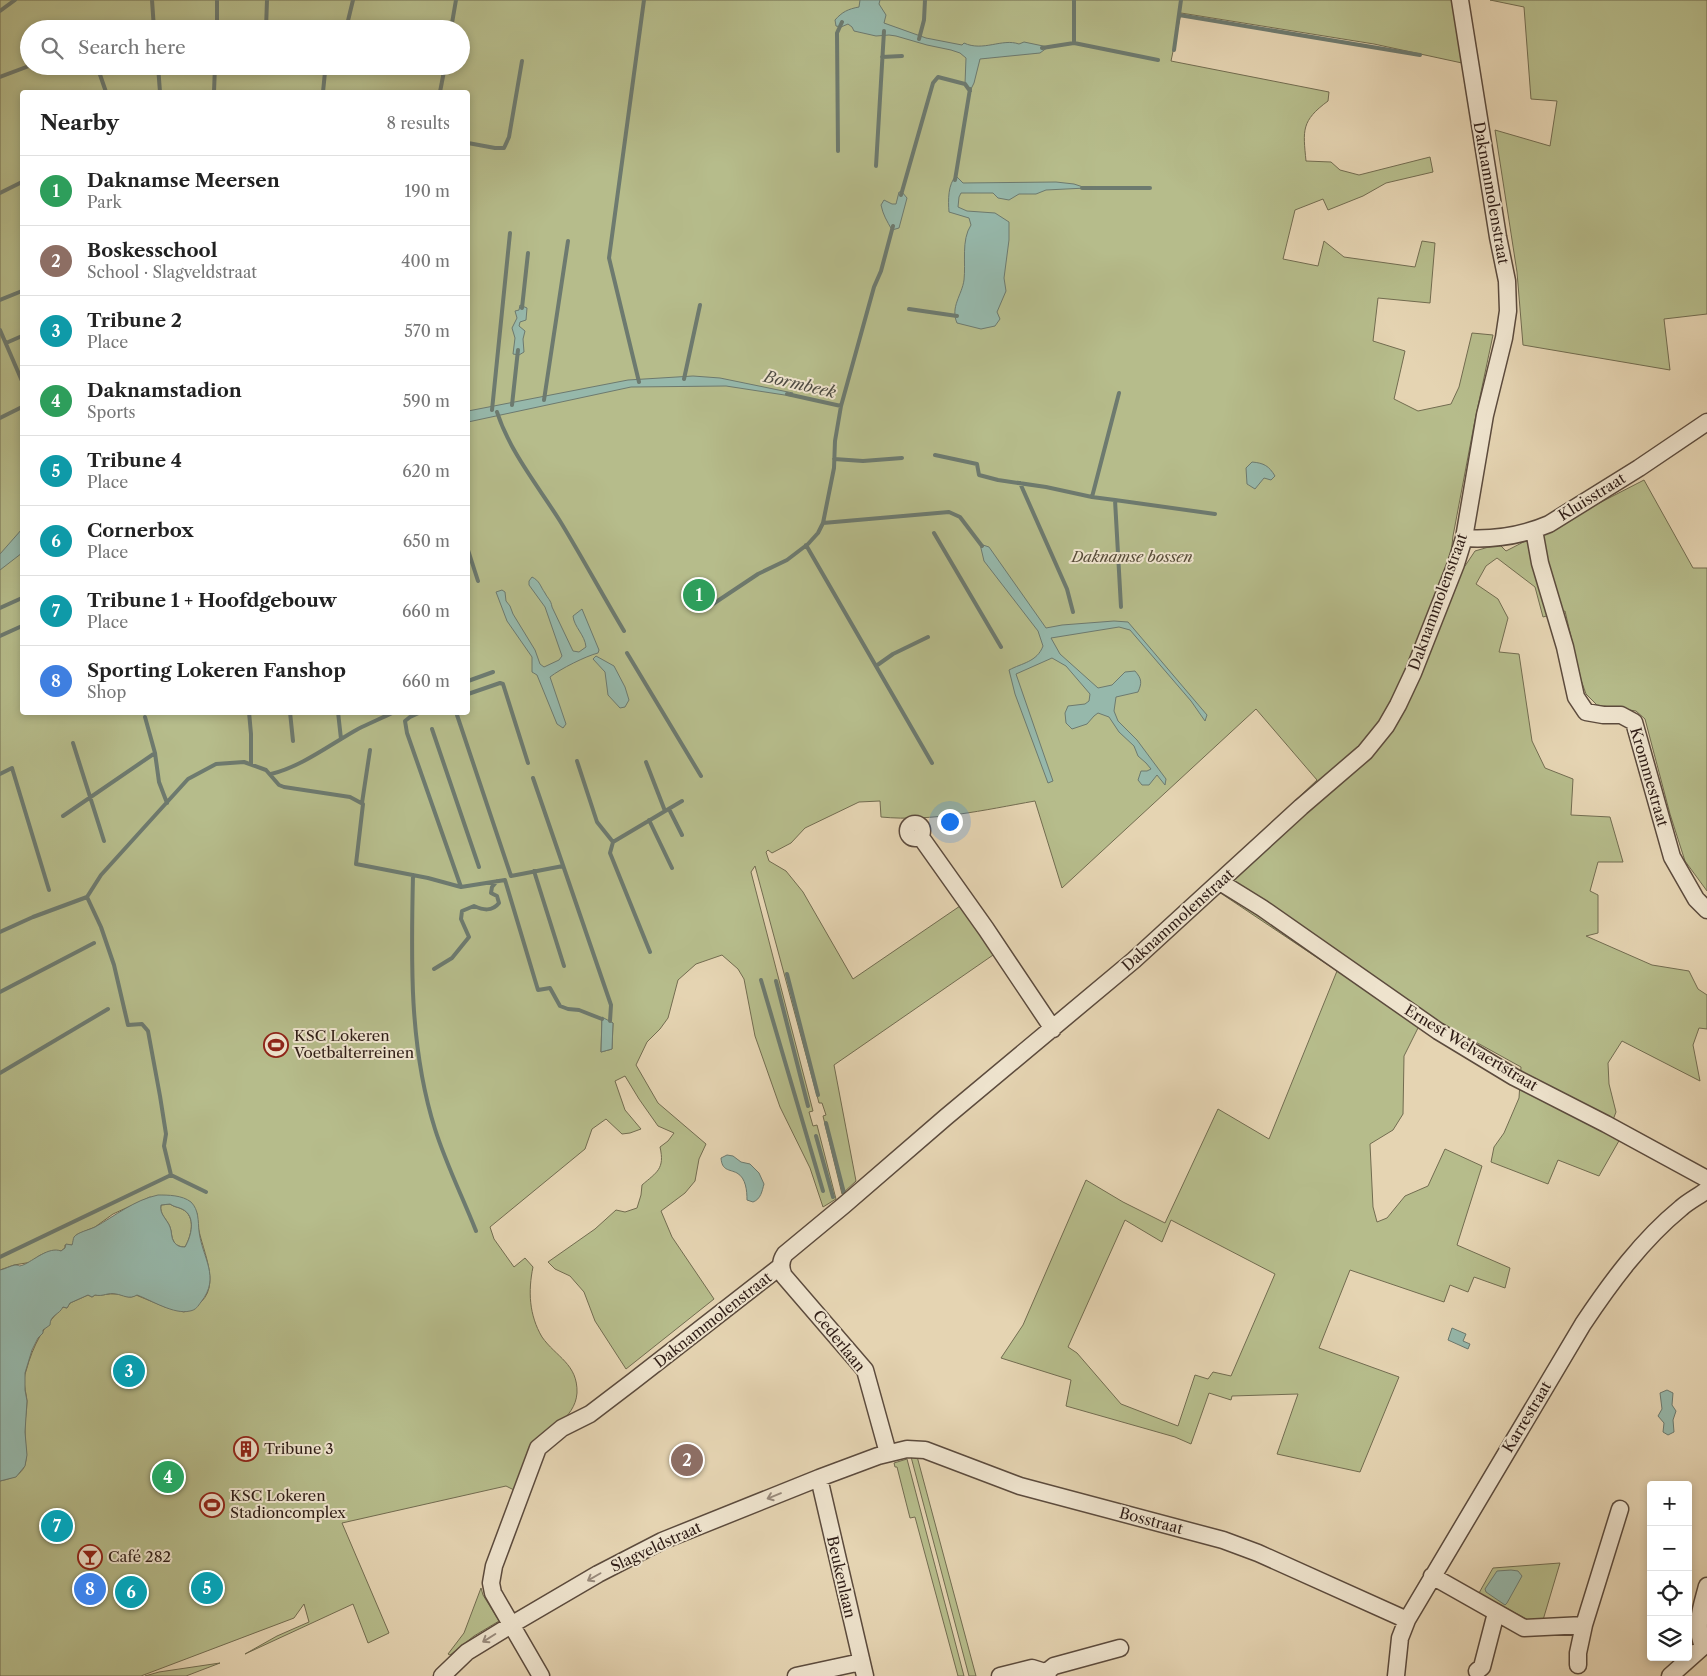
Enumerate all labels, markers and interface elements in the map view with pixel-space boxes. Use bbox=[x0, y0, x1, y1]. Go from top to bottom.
search box bbox=[20, 20, 470, 75]
icon: search bbox=[38, 34, 66, 62]
text: Search here bbox=[78, 36, 186, 59]
text: Nearby bbox=[40, 110, 119, 135]
text: 8 results bbox=[387, 113, 450, 133]
street label: Daknammolenstraat bbox=[1470, 120, 1514, 266]
text: Daknamse Meersen bbox=[87, 169, 280, 192]
text: 1 bbox=[52, 181, 60, 201]
text: 190 m bbox=[405, 181, 450, 201]
text: Park bbox=[87, 192, 122, 212]
text: Boskesschool bbox=[87, 239, 217, 262]
text: 2 bbox=[51, 251, 61, 271]
text: 400 m bbox=[401, 251, 450, 271]
text: School · Slagveldstraat bbox=[87, 262, 257, 282]
text: Tribune 2 bbox=[87, 309, 182, 332]
text: 3 bbox=[51, 321, 61, 341]
text: 570 m bbox=[404, 321, 450, 341]
text: Place bbox=[87, 332, 128, 352]
water label: Bormbeek bbox=[760, 366, 839, 402]
text: Daknamstadion bbox=[87, 379, 242, 402]
text: 4 bbox=[51, 391, 61, 411]
text: 590 m bbox=[403, 391, 450, 411]
text: Sports bbox=[87, 402, 136, 422]
text: Tribune 4 bbox=[87, 449, 182, 472]
text: 5 bbox=[52, 461, 60, 481]
text: 620 m bbox=[402, 461, 450, 481]
street label: Kluisstraat bbox=[1555, 468, 1629, 525]
text: Place bbox=[87, 472, 128, 492]
text: Cornerbox bbox=[87, 519, 194, 542]
street label: Daknammolenstraat bbox=[1404, 530, 1471, 673]
text: 6 bbox=[51, 531, 61, 551]
text: 650 m bbox=[403, 531, 450, 551]
text: Place bbox=[87, 542, 128, 562]
park label: Daknamse bossen bbox=[1070, 547, 1193, 566]
pin: 1 bbox=[683, 576, 715, 614]
text: Tribune 1 + Hoofdgebouw bbox=[87, 589, 337, 612]
text: 7 bbox=[52, 601, 60, 621]
text: 660 m bbox=[402, 601, 450, 621]
text: Place bbox=[87, 612, 128, 632]
text: Sporting Lokeren Fanshop bbox=[87, 659, 346, 682]
text: 8 bbox=[51, 671, 61, 691]
text: 660 m bbox=[402, 671, 450, 691]
text: Shop bbox=[87, 682, 126, 702]
street label: Krommestraat bbox=[1626, 725, 1673, 829]
your location bbox=[937, 809, 963, 835]
street label: Daknammolenstraat bbox=[1118, 864, 1238, 975]
street label: Ernest Welvaertstraat bbox=[1401, 1000, 1542, 1095]
place label: KSC Lokeren Voetbalterreinen bbox=[293, 1026, 415, 1062]
sports icon: KSC Lokeren Voetbalterreinen bbox=[263, 1032, 289, 1058]
street label: Daknammolenstraat bbox=[650, 1267, 776, 1372]
street label: Cederlaan bbox=[809, 1306, 870, 1376]
pin: 3 bbox=[113, 1352, 145, 1390]
street label: Karrestraat bbox=[1498, 1377, 1556, 1456]
building icon: Tribune 3 bbox=[233, 1436, 259, 1462]
place label: Tribune 3 bbox=[264, 1439, 334, 1458]
pin: 2 bbox=[671, 1441, 703, 1479]
pin: 4 bbox=[152, 1458, 184, 1496]
map controls bbox=[1647, 1481, 1692, 1661]
button: + bbox=[1647, 1481, 1692, 1526]
place label: KSC Lokeren Stadioncomplex bbox=[230, 1486, 346, 1522]
sports icon: KSC Lokeren Stadioncomplex bbox=[199, 1492, 225, 1518]
one-way arrow bbox=[766, 1493, 781, 1502]
street label: Bosstraat bbox=[1117, 1503, 1186, 1538]
pin: 7 bbox=[41, 1507, 73, 1545]
street label: Slagveldstraat bbox=[607, 1517, 705, 1576]
button: − bbox=[1647, 1526, 1692, 1571]
street label: Beukenlaan bbox=[823, 1534, 860, 1620]
bar icon: Café 282 bbox=[77, 1544, 103, 1570]
place label: Café 282 bbox=[108, 1547, 171, 1566]
pin: 5 bbox=[191, 1569, 223, 1607]
pin: 8 bbox=[74, 1570, 106, 1608]
button: locate bbox=[1647, 1571, 1692, 1616]
one-way arrow bbox=[586, 1572, 601, 1582]
pin: 6 bbox=[115, 1573, 147, 1611]
button: layers bbox=[1647, 1616, 1692, 1661]
one-way arrow bbox=[482, 1634, 496, 1644]

